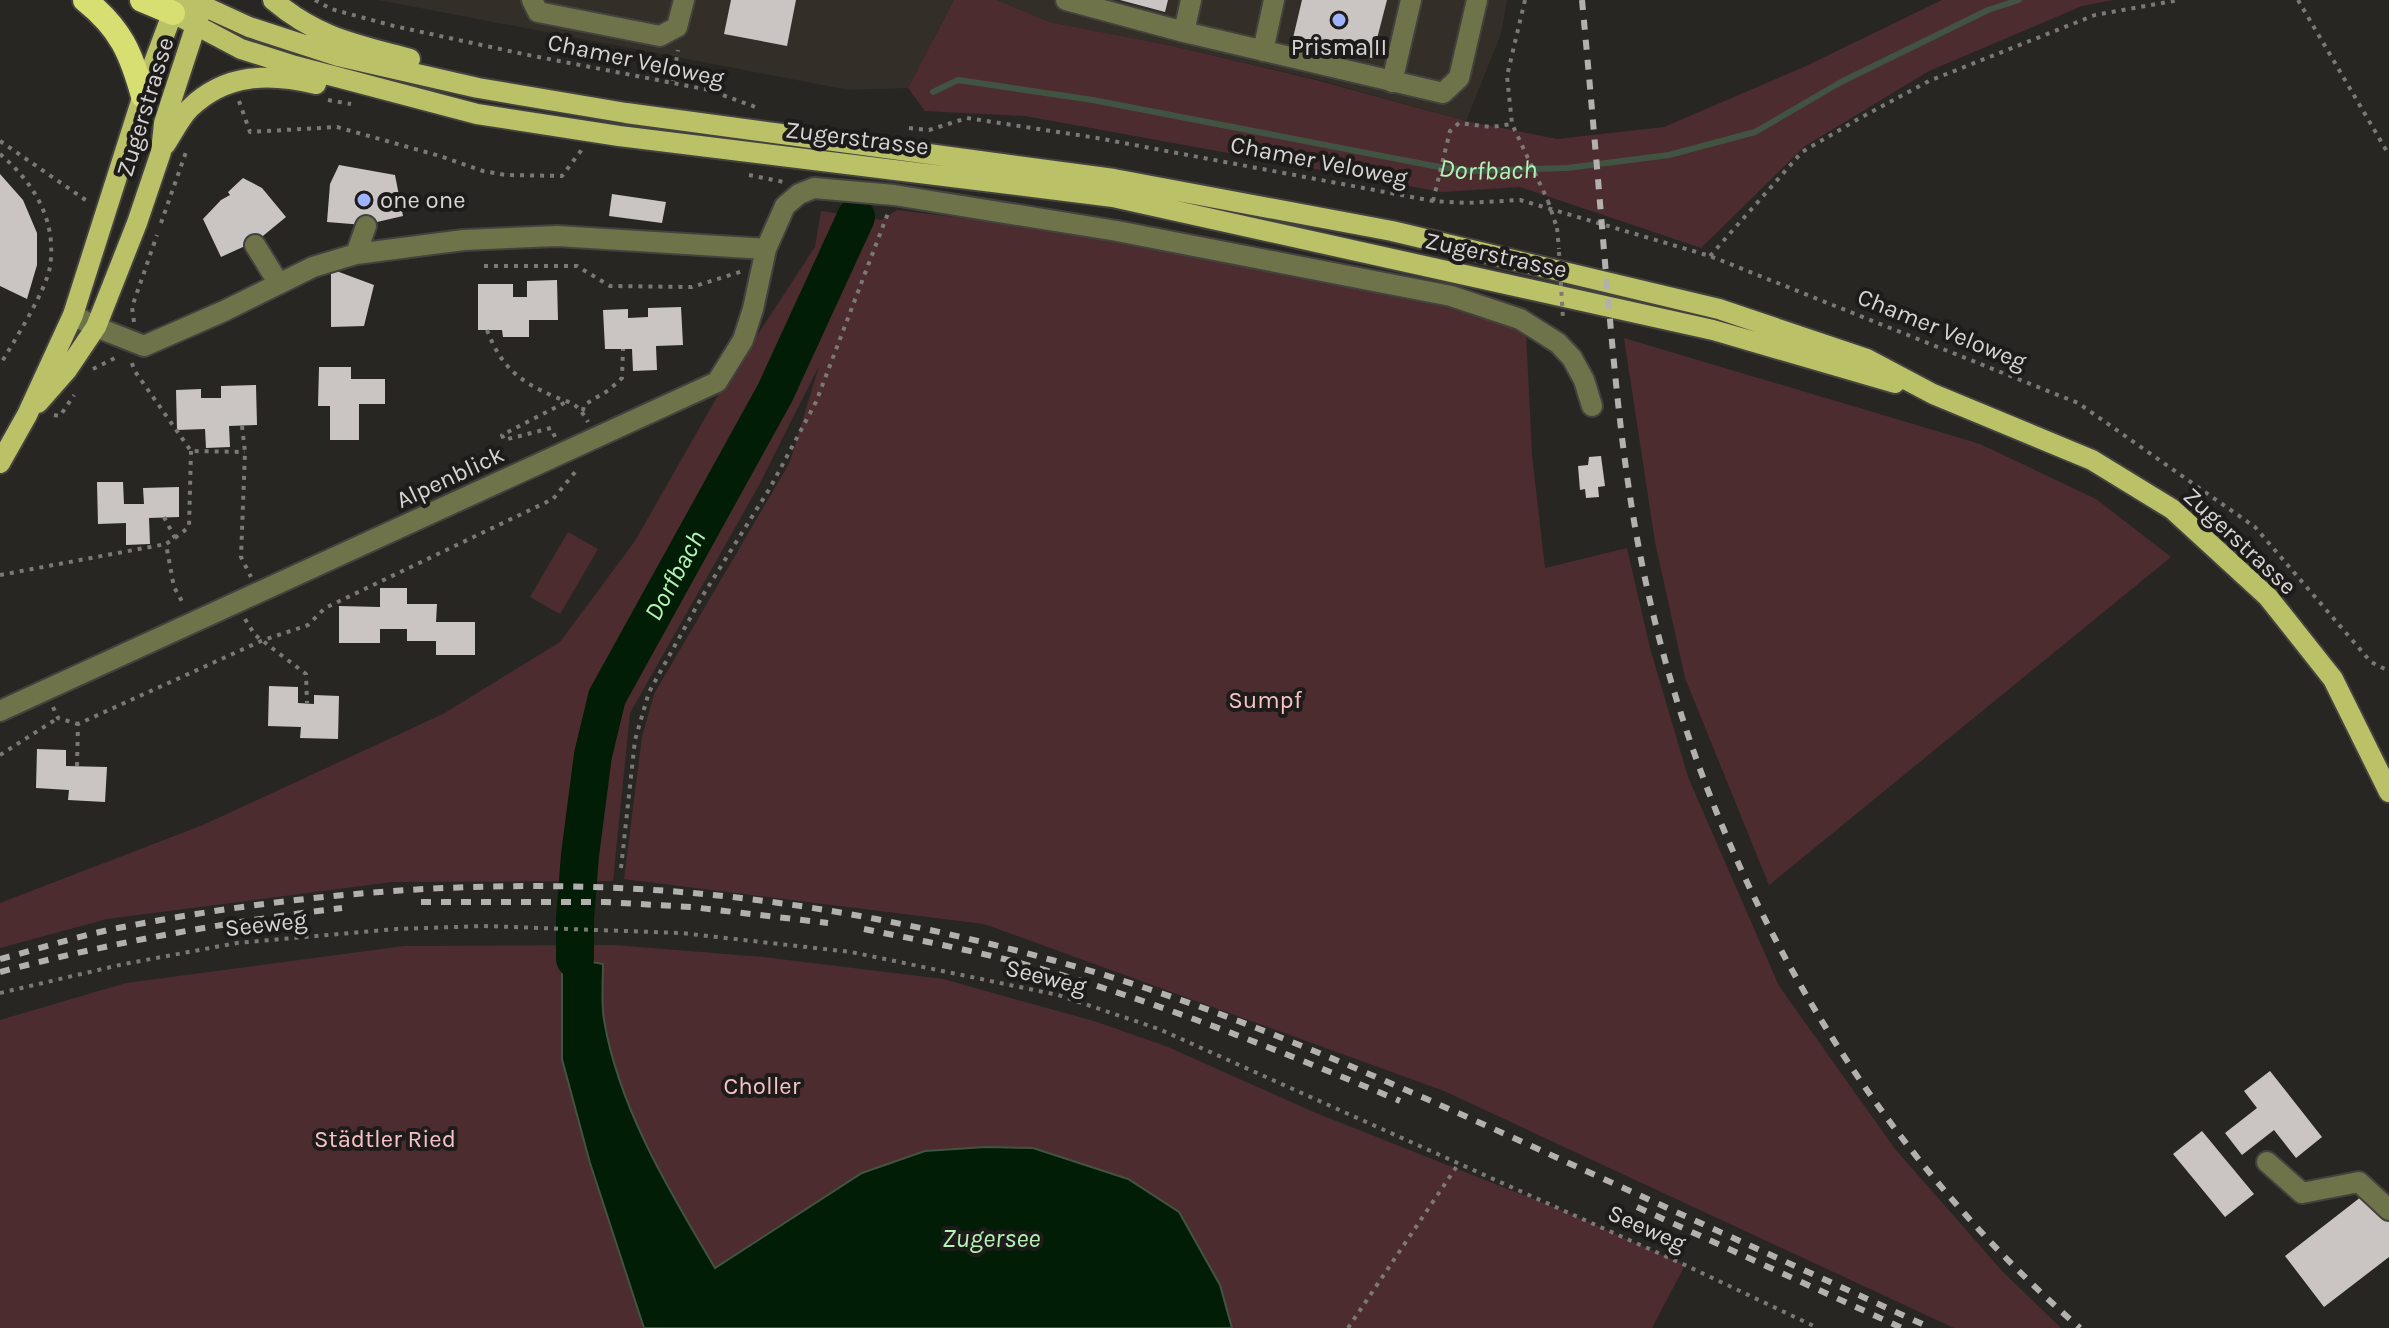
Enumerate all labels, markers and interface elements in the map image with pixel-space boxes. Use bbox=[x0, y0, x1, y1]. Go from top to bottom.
marker: Prisma II bbox=[1330, 11, 1348, 29]
street label: Chamer Veloweg bbox=[545, 28, 727, 92]
place label: Prisma II bbox=[1291, 33, 1387, 61]
street label: Zugerstrasse bbox=[111, 34, 179, 180]
street label: Zugerstrasse bbox=[784, 115, 930, 161]
street label: Chamer Veloweg bbox=[1228, 130, 1410, 192]
water label: Dorfbach bbox=[1437, 152, 1538, 187]
place label: one one bbox=[380, 186, 466, 214]
marker: one one bbox=[355, 191, 373, 209]
street label: Zugerstrasse bbox=[1422, 226, 1570, 284]
street label: Chamer Veloweg bbox=[1853, 282, 2031, 376]
street label: Alpenblick bbox=[392, 440, 508, 514]
street label: Zugerstrasse bbox=[2178, 482, 2302, 600]
water label: Dorfbach bbox=[637, 525, 712, 626]
park label: Sumpf bbox=[1228, 686, 1303, 714]
street label: Seeweg bbox=[224, 906, 309, 942]
street label: Seeweg bbox=[1003, 953, 1090, 1001]
park label: Choller bbox=[724, 1072, 801, 1100]
park label: Städtler Ried bbox=[314, 1125, 456, 1153]
street label: Seeweg bbox=[1604, 1198, 1691, 1258]
water label: Zugersee bbox=[942, 1223, 1040, 1254]

